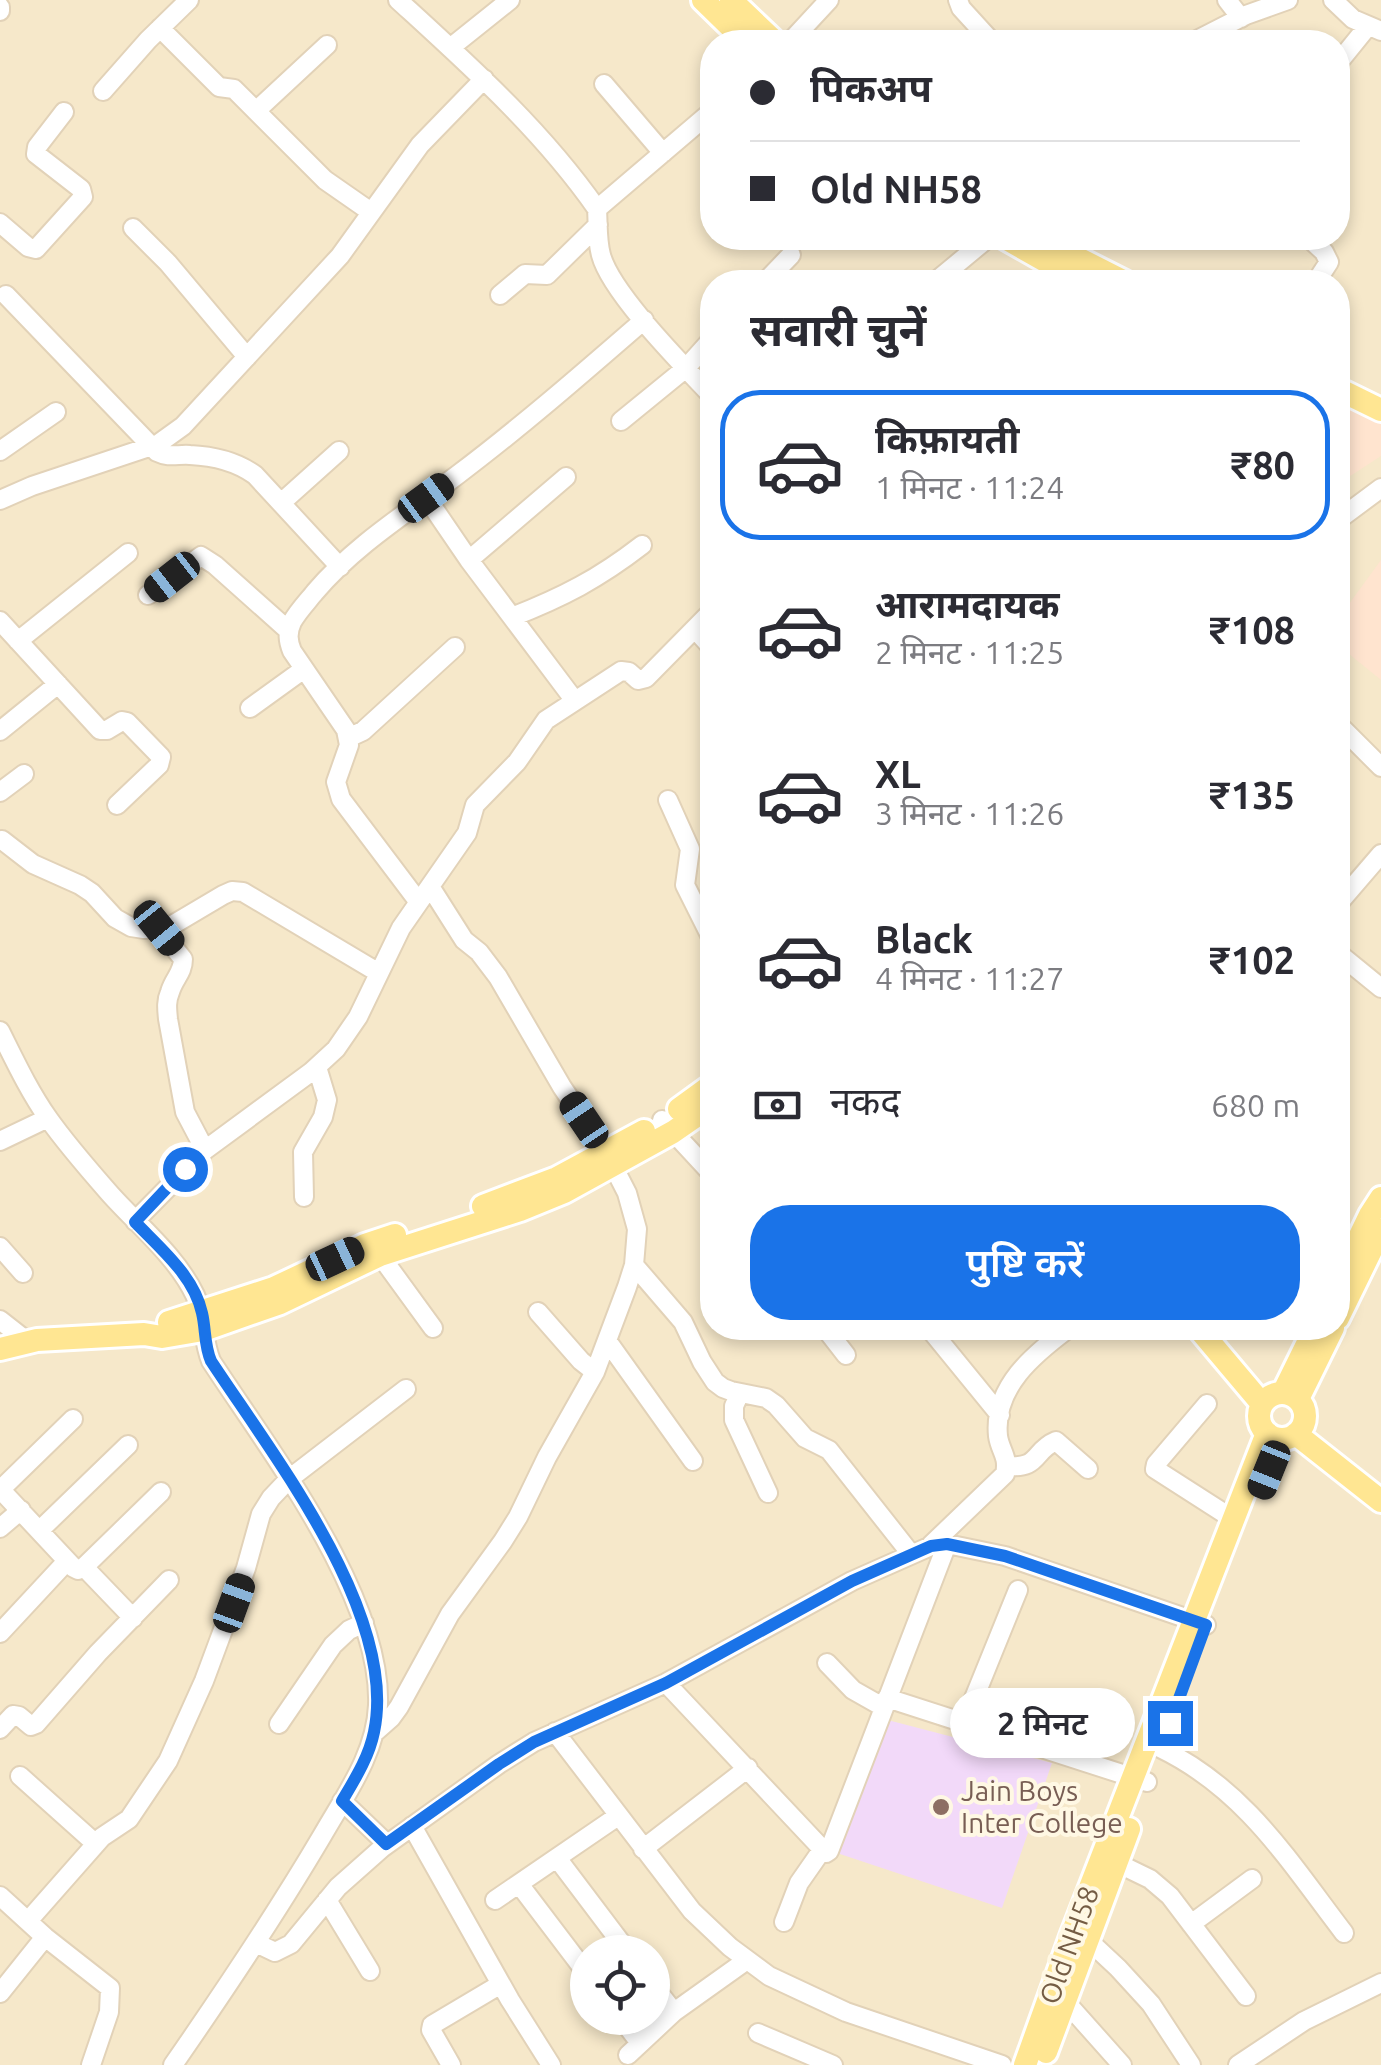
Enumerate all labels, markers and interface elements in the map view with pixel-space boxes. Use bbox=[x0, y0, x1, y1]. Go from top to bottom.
text: पिकअप bbox=[810, 67, 932, 109]
text: Old NH58 bbox=[810, 168, 982, 210]
text: सवारी चुनें bbox=[750, 304, 926, 355]
text: किफ़ायती bbox=[875, 418, 1019, 460]
icon: car bbox=[755, 420, 845, 510]
text: ₹80 bbox=[1231, 444, 1295, 486]
car bbox=[393, 468, 459, 528]
text: 1 मिनट · 11:24 bbox=[875, 469, 1064, 505]
car bbox=[139, 547, 205, 607]
text: आरामदायक bbox=[875, 583, 1059, 625]
icon: car bbox=[755, 585, 845, 675]
text: ₹108 bbox=[1209, 609, 1295, 651]
text: 2 मिनट · 11:25 bbox=[875, 634, 1064, 670]
icon: car bbox=[755, 750, 845, 840]
text: XL bbox=[875, 753, 921, 795]
text: ₹135 bbox=[1209, 774, 1295, 816]
text: 3 मिनट · 11:26 bbox=[875, 795, 1064, 831]
car bbox=[128, 895, 190, 961]
icon: car bbox=[755, 915, 845, 1005]
text: Black bbox=[875, 918, 973, 960]
text: ₹102 bbox=[1209, 939, 1295, 981]
text: 4 मिनट · 11:27 bbox=[875, 960, 1064, 996]
icon: cash bbox=[750, 1078, 805, 1133]
text: नकद bbox=[830, 1080, 900, 1122]
car bbox=[555, 1087, 613, 1153]
text: 680 m bbox=[1211, 1087, 1300, 1123]
route start bbox=[163, 1147, 208, 1192]
button: पुष्टि करें bbox=[750, 1205, 1300, 1320]
car bbox=[301, 1233, 369, 1285]
car bbox=[1244, 1437, 1294, 1503]
car bbox=[210, 1570, 258, 1636]
callout: 2 मिनट bbox=[950, 1688, 1135, 1758]
route end bbox=[1148, 1701, 1193, 1746]
text: 2 मिनट bbox=[997, 1705, 1088, 1741]
place label: Jain Boys Inter College bbox=[961, 1775, 1123, 1838]
marker: Jain Boys Inter College bbox=[930, 1796, 952, 1818]
street label: Old NH58 bbox=[1033, 1882, 1104, 2008]
map controls bbox=[570, 1935, 670, 2035]
button: locate bbox=[570, 1935, 670, 2035]

